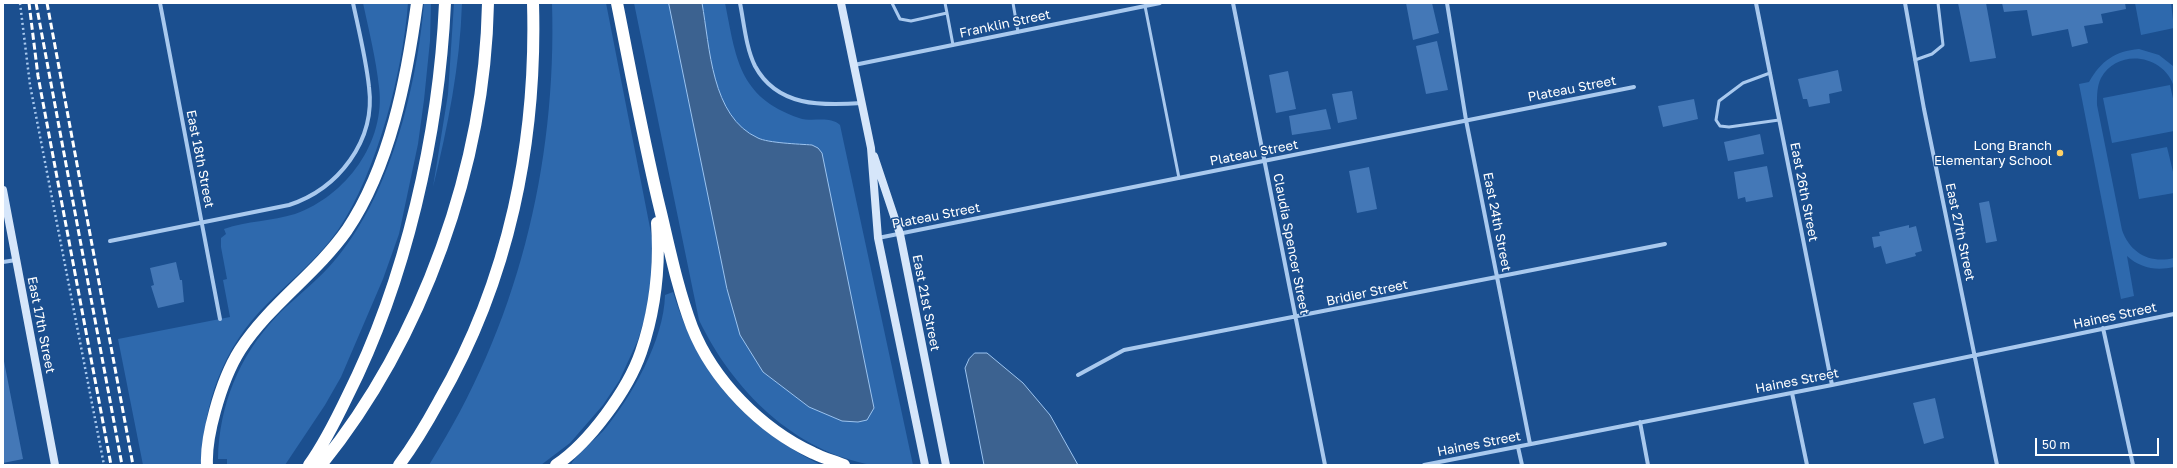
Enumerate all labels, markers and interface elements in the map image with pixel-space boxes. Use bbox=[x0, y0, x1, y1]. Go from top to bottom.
street label: Franklin Street bbox=[958, 7, 1052, 41]
street label: Plateau Street bbox=[1527, 73, 1617, 105]
street label: East 18th Street bbox=[183, 109, 217, 209]
street label: Plateau Street bbox=[1209, 137, 1299, 169]
place label: Long Branch Elementary School bbox=[1934, 138, 2052, 169]
street label: East 26th Street bbox=[1787, 141, 1821, 243]
marker: Long Branch Elementary School bbox=[2055, 148, 2065, 158]
street label: East 24th Street bbox=[1480, 171, 1514, 273]
street label: Claudia Spencer Street bbox=[1270, 172, 1312, 316]
street label: East 27th Street bbox=[1942, 182, 1978, 282]
street label: Plateau Street bbox=[891, 200, 981, 232]
street label: East 21st Street bbox=[909, 253, 943, 353]
street label: East 17th Street bbox=[24, 275, 58, 375]
street label: Bridier Street bbox=[1325, 277, 1409, 309]
street label: Haines Street bbox=[2072, 300, 2158, 332]
street label: Haines Street bbox=[1754, 365, 1840, 397]
street label: Haines Street bbox=[1436, 428, 1522, 460]
scale bar bbox=[2037, 430, 2161, 456]
text: 50 m bbox=[2042, 437, 2070, 452]

